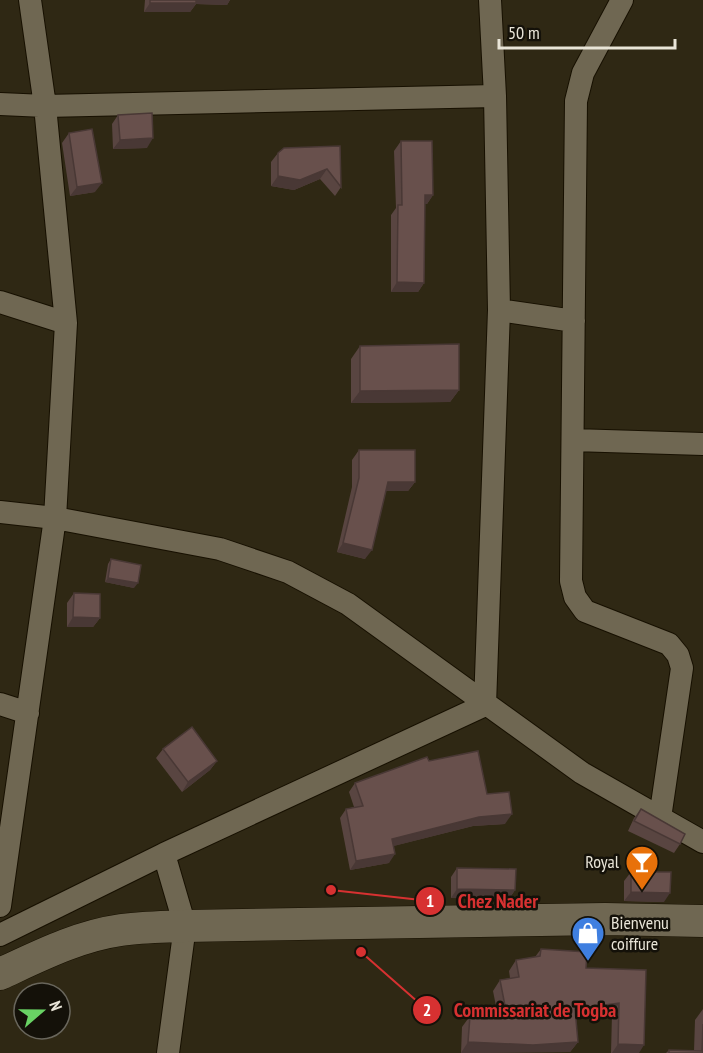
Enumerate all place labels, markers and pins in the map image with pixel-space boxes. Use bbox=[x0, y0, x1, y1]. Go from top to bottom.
bar icon: Royal bbox=[624, 844, 660, 891]
place label: Royal bbox=[585, 850, 620, 873]
callout: Chez Nader bbox=[415, 882, 550, 920]
place label: Bienvenu coiffure bbox=[611, 911, 669, 955]
shop icon: Bienvenu coiffure bbox=[570, 915, 606, 962]
callout: Commissariat de Togba bbox=[412, 991, 629, 1029]

